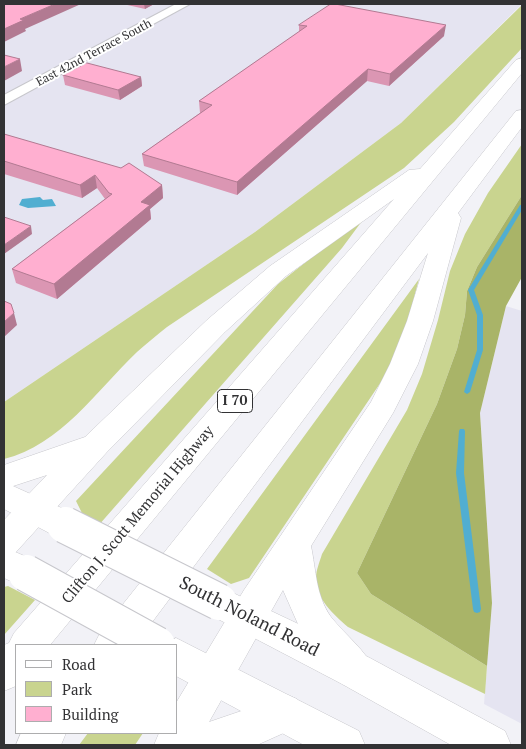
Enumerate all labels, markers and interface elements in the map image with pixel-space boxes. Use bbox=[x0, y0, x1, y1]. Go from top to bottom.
street label: East 42nd Terrace South bbox=[34, 16, 154, 90]
road number: I 70 bbox=[218, 390, 252, 412]
street label: Clifton J. Scott Memorial Highway bbox=[58, 422, 218, 608]
street label: South Noland Road bbox=[175, 572, 323, 662]
legend bbox=[15, 644, 178, 734]
text: Road bbox=[62, 654, 95, 674]
text: Park bbox=[62, 679, 92, 699]
text: Building bbox=[62, 704, 119, 724]

